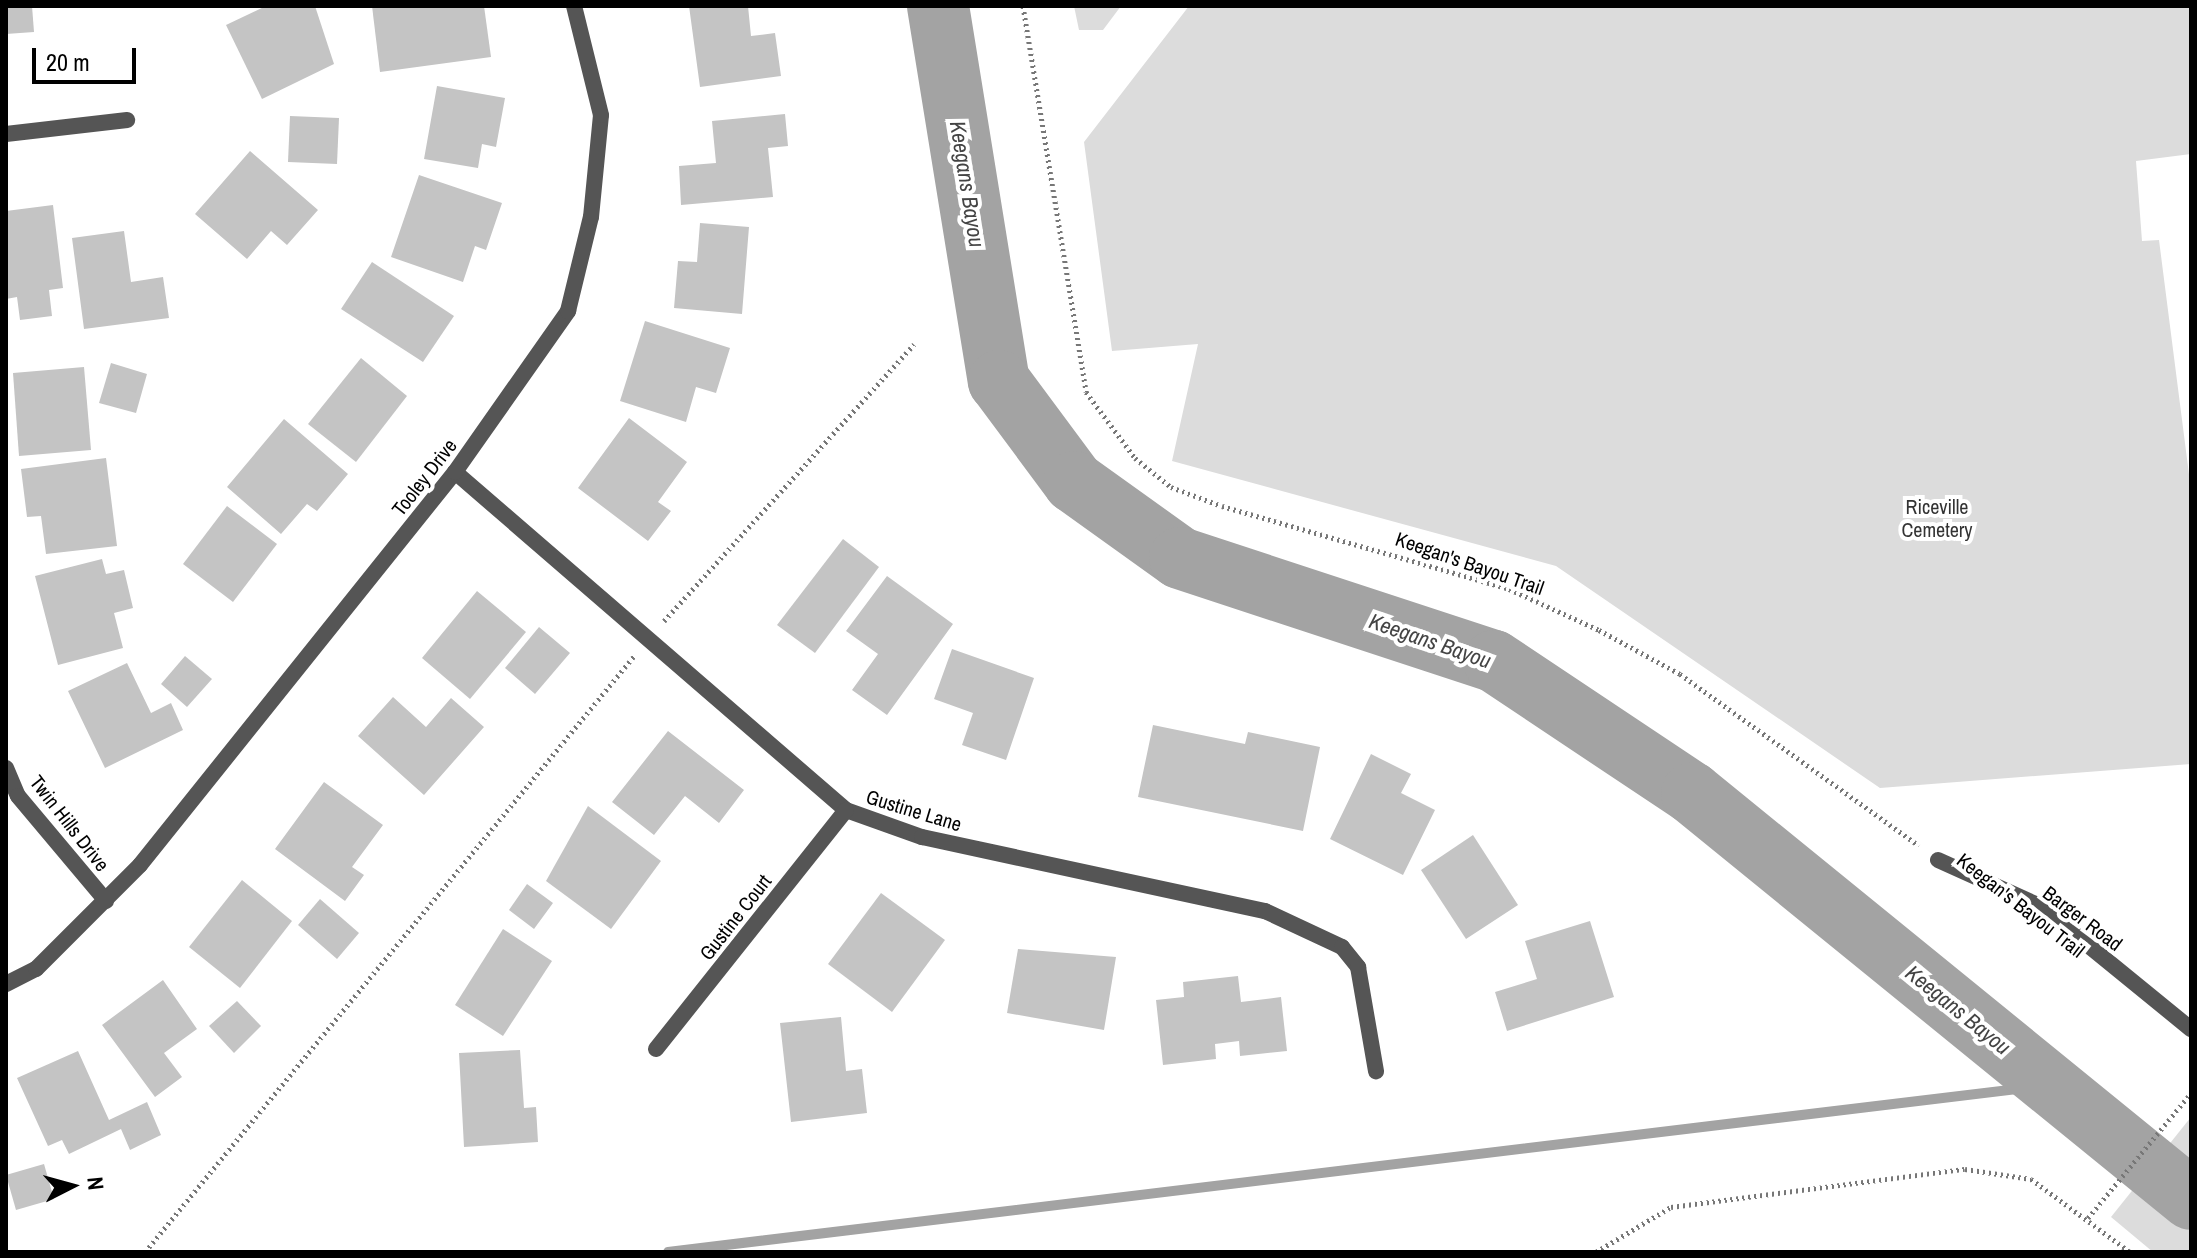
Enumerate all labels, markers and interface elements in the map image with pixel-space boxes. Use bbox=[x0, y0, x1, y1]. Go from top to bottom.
scale bar bbox=[36, 32, 140, 82]
text: 20 m bbox=[46, 46, 90, 78]
water label: Keegans Bayou bbox=[944, 119, 990, 249]
street label: Tooley Drive bbox=[386, 434, 462, 520]
park label: Riceville Cemetery bbox=[1901, 495, 1973, 542]
street label: Keegan's Bayou Trail bbox=[1392, 526, 1548, 600]
water label: Keegans Bayou bbox=[1365, 608, 1495, 674]
street label: Twin Hills Drive bbox=[25, 770, 115, 876]
street label: Gustine Lane bbox=[863, 784, 965, 836]
street label: Keegan's Bayou Trail bbox=[1952, 848, 2090, 962]
street label: Gustine Court bbox=[694, 869, 776, 965]
street label: Barger Road bbox=[2039, 880, 2127, 956]
water label: Keegans Bayou bbox=[1900, 960, 2016, 1060]
north arrow bbox=[32, 1146, 112, 1226]
text: N bbox=[80, 1175, 111, 1192]

